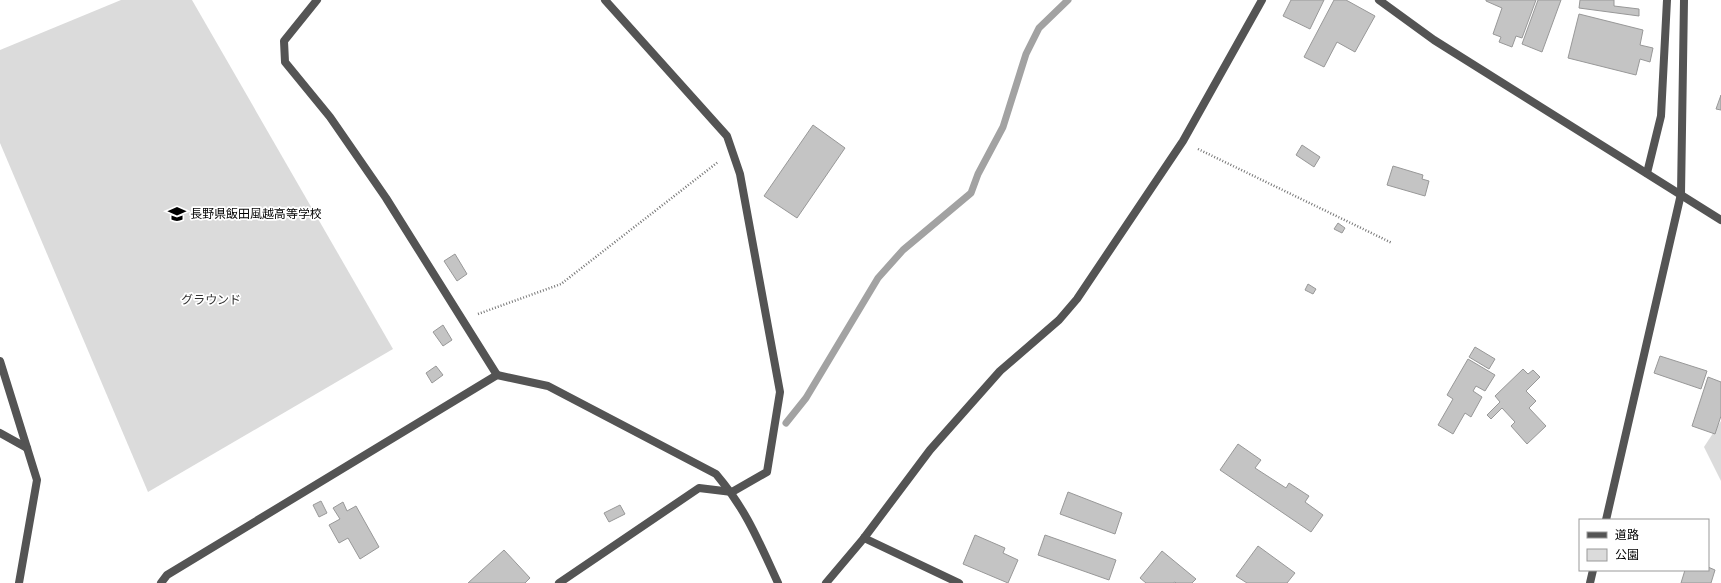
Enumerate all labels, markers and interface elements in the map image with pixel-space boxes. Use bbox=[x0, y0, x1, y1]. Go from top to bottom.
school or university icon: 長野県飯田風越高等学校 bbox=[167, 204, 187, 224]
place label: 長野県飯田風越高等学校 bbox=[190, 207, 322, 221]
park label: グラウンド bbox=[181, 293, 241, 307]
legend bbox=[1579, 519, 1709, 571]
text: 道路 bbox=[1615, 528, 1639, 542]
text: 公園 bbox=[1615, 548, 1639, 562]

